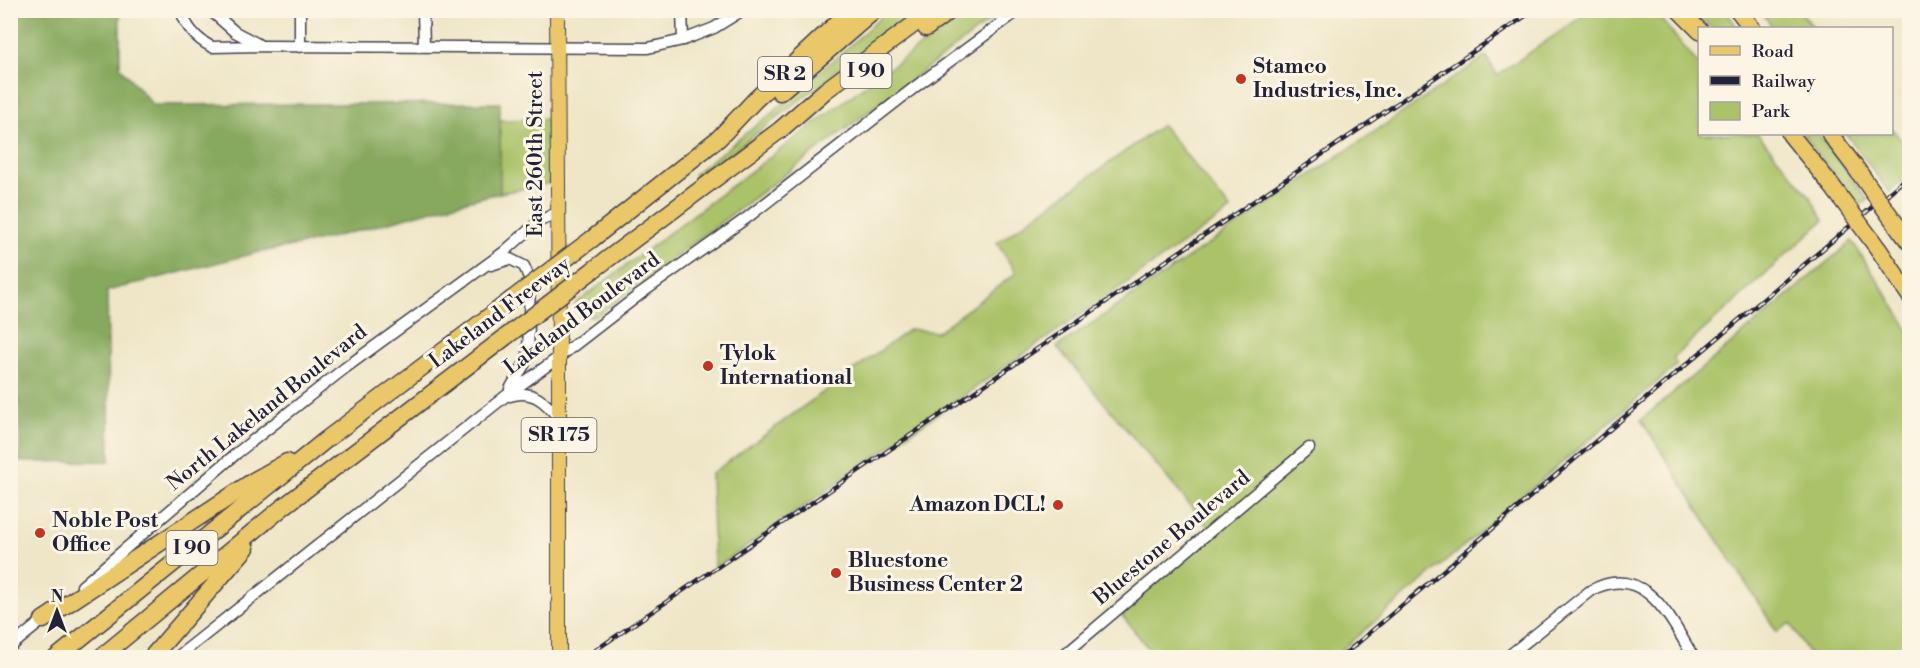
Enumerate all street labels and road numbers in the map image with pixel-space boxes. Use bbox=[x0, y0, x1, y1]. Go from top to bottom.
road number: I 90 bbox=[840, 54, 892, 88]
road number: SR 2 bbox=[758, 57, 812, 91]
street label: East 260th Street bbox=[523, 70, 549, 237]
street label: Lakeland Boulevard bbox=[499, 247, 665, 381]
street label: Lakeland Freeway bbox=[424, 251, 577, 375]
street label: North Lakeland Boulevard bbox=[162, 319, 372, 497]
road number: SR 175 bbox=[522, 418, 596, 452]
street label: Bluestone Boulevard bbox=[1088, 465, 1256, 612]
road number: I 90 bbox=[166, 531, 218, 565]

